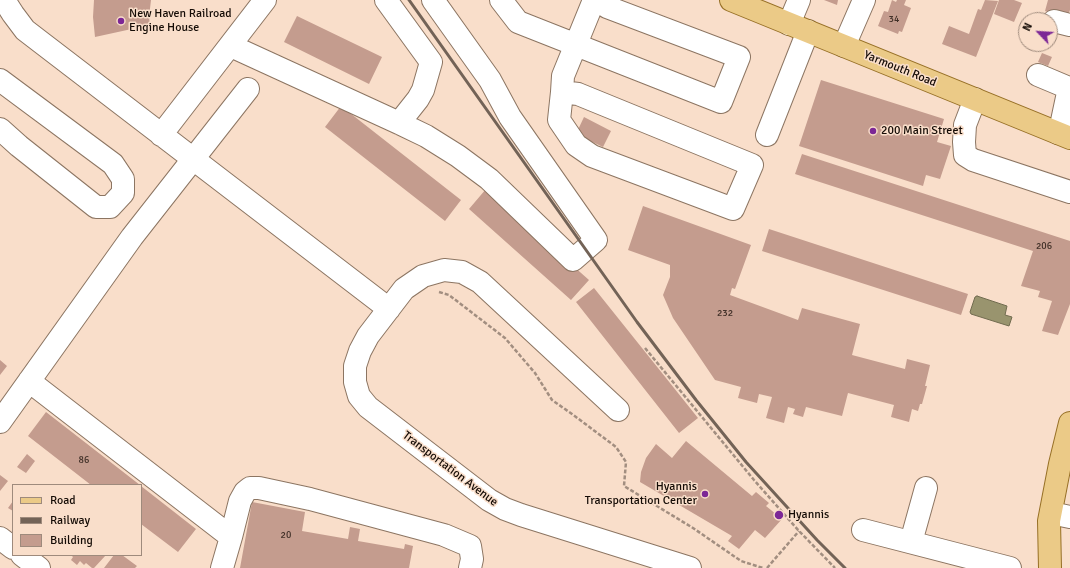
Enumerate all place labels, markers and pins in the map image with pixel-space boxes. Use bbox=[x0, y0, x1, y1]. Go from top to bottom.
place label: New Haven Railroad Engine House bbox=[129, 7, 232, 35]
marker: New Haven Railroad Engine House bbox=[116, 16, 126, 26]
place label: 200 Main Street bbox=[881, 124, 963, 138]
marker: 200 Main Street bbox=[868, 126, 878, 136]
place label: Hyannis Transportation Center bbox=[585, 480, 697, 508]
marker: Hyannis Transportation Center bbox=[700, 489, 710, 499]
place label: Hyannis bbox=[788, 508, 829, 522]
marker: Hyannis bbox=[773, 509, 785, 521]

